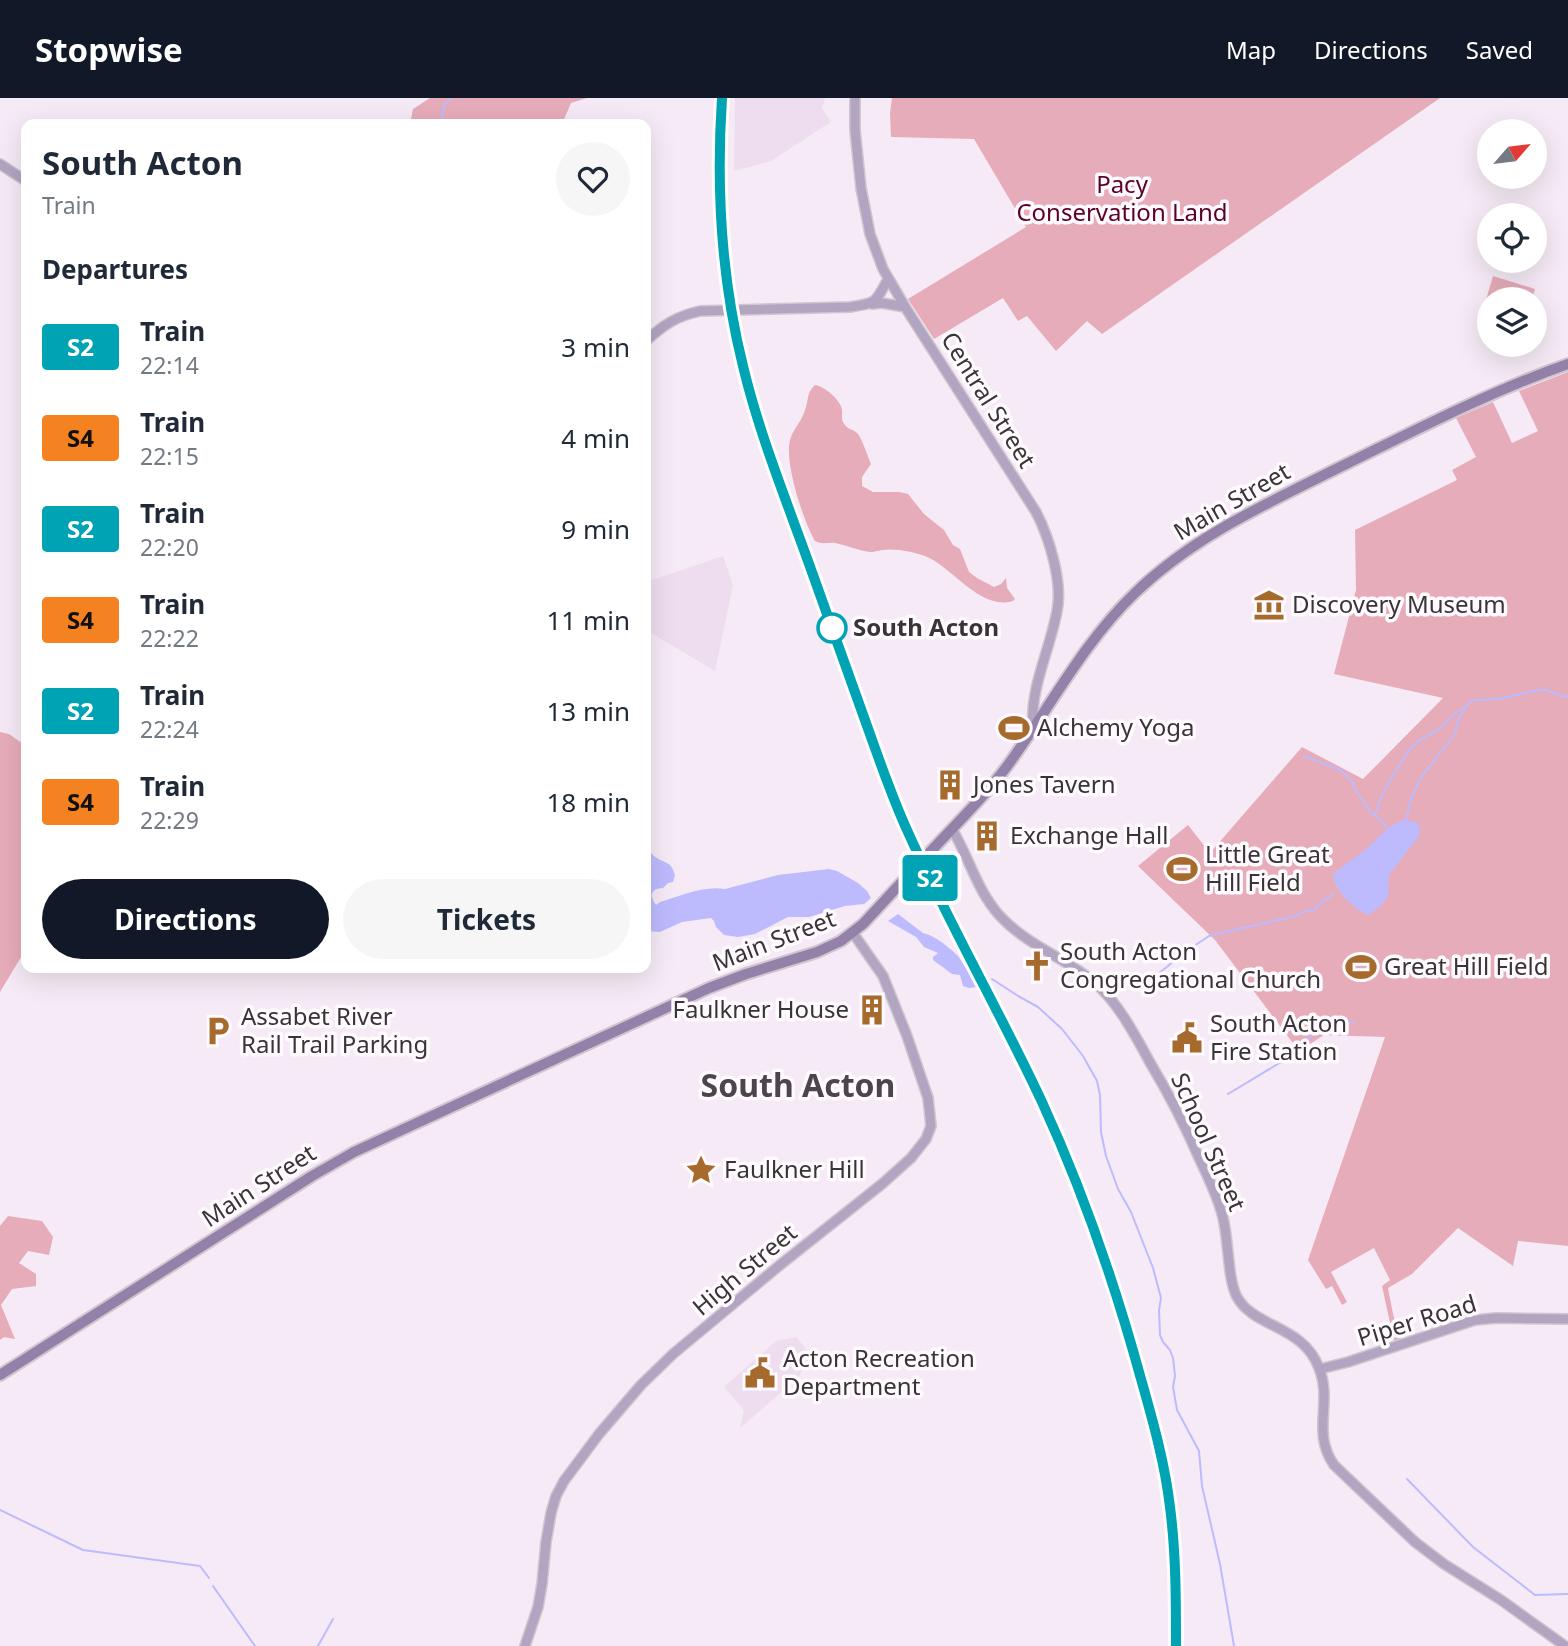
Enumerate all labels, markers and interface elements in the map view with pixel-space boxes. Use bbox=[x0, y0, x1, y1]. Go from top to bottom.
text: Stopwise bbox=[35, 27, 183, 72]
text: Map bbox=[1226, 33, 1276, 66]
text: Directions bbox=[1314, 33, 1428, 66]
text: Saved bbox=[1466, 33, 1533, 66]
north arrow bbox=[1477, 119, 1547, 189]
map controls bbox=[1477, 119, 1547, 357]
text: South Acton bbox=[42, 140, 243, 185]
button: heart bbox=[556, 142, 630, 216]
park label: Pacy Conservation Land bbox=[1016, 167, 1228, 228]
text: Train bbox=[42, 189, 96, 221]
button: locate bbox=[1477, 203, 1547, 273]
text: Departures bbox=[42, 251, 188, 287]
button: layers bbox=[1477, 287, 1547, 357]
text: Train bbox=[140, 313, 205, 349]
street label: Central Street bbox=[934, 325, 1044, 474]
text: 3 min bbox=[561, 329, 630, 365]
text: S2 bbox=[67, 330, 94, 363]
text: 22:14 bbox=[140, 349, 199, 381]
text: Train bbox=[140, 404, 205, 440]
text: 4 min bbox=[561, 420, 630, 456]
text: S4 bbox=[67, 421, 94, 454]
text: 22:15 bbox=[140, 440, 199, 472]
street label: Main Street bbox=[1167, 454, 1296, 547]
text: Train bbox=[140, 495, 205, 531]
text: 9 min bbox=[561, 511, 630, 547]
text: S2 bbox=[67, 512, 94, 545]
text: 22:20 bbox=[140, 531, 199, 563]
text: Train bbox=[140, 586, 205, 622]
place label: Discovery Museum bbox=[1292, 587, 1506, 620]
museum icon: Discovery Museum bbox=[1252, 588, 1286, 622]
text: 11 min bbox=[546, 602, 630, 638]
text: S4 bbox=[67, 603, 94, 636]
place label: South Acton bbox=[853, 610, 999, 643]
marker: South Acton bbox=[817, 613, 847, 643]
text: 22:22 bbox=[140, 622, 199, 654]
text: Train bbox=[140, 677, 205, 713]
text: 13 min bbox=[546, 693, 630, 729]
text: S2 bbox=[67, 694, 94, 727]
place label: Alchemy Yoga bbox=[1037, 710, 1194, 743]
sports icon: Alchemy Yoga bbox=[997, 711, 1031, 745]
text: 22:24 bbox=[140, 713, 199, 745]
place label: Jones Tavern bbox=[971, 767, 1116, 800]
text: Train bbox=[140, 768, 205, 804]
building icon: Jones Tavern bbox=[933, 768, 967, 802]
text: 18 min bbox=[546, 784, 630, 820]
text: S4 bbox=[67, 785, 94, 818]
text: 22:29 bbox=[140, 804, 199, 836]
place label: Exchange Hall bbox=[1010, 818, 1168, 851]
building icon: Exchange Hall bbox=[970, 819, 1004, 853]
place label: Little Great Hill Field bbox=[1205, 837, 1330, 898]
sports icon: Little Great Hill Field bbox=[1165, 852, 1199, 886]
line badge: S2 bbox=[898, 855, 962, 901]
text: S2 bbox=[917, 861, 943, 894]
button: Directions bbox=[42, 879, 329, 959]
button: Tickets bbox=[343, 879, 630, 959]
street label: Main Street bbox=[707, 901, 840, 978]
place label: South Acton Congregational Church bbox=[1060, 934, 1321, 995]
church icon: South Acton Congregational Church bbox=[1020, 949, 1054, 983]
place label: Great Hill Field bbox=[1384, 949, 1549, 982]
sports icon: Great Hill Field bbox=[1344, 950, 1378, 984]
place label: Faulkner House bbox=[673, 992, 849, 1025]
building icon: Faulkner House bbox=[855, 993, 889, 1027]
place label: Assabet River Rail Trail Parking bbox=[241, 999, 428, 1060]
place label: South Acton Fire Station bbox=[1210, 1006, 1347, 1067]
parking icon: Assabet River Rail Trail Parking bbox=[201, 1014, 235, 1048]
public building icon: South Acton Fire Station bbox=[1170, 1021, 1204, 1055]
district label: South Acton bbox=[701, 1063, 895, 1106]
street label: School Street bbox=[1164, 1067, 1255, 1216]
street label: Main Street bbox=[195, 1135, 322, 1234]
place label: Faulkner Hill bbox=[724, 1152, 865, 1185]
place icon: Faulkner Hill bbox=[684, 1153, 718, 1187]
street label: High Street bbox=[685, 1215, 803, 1322]
street label: Piper Road bbox=[1353, 1286, 1480, 1353]
place label: Acton Recreation Department bbox=[783, 1341, 975, 1402]
public building icon: Acton Recreation Department bbox=[743, 1356, 777, 1390]

